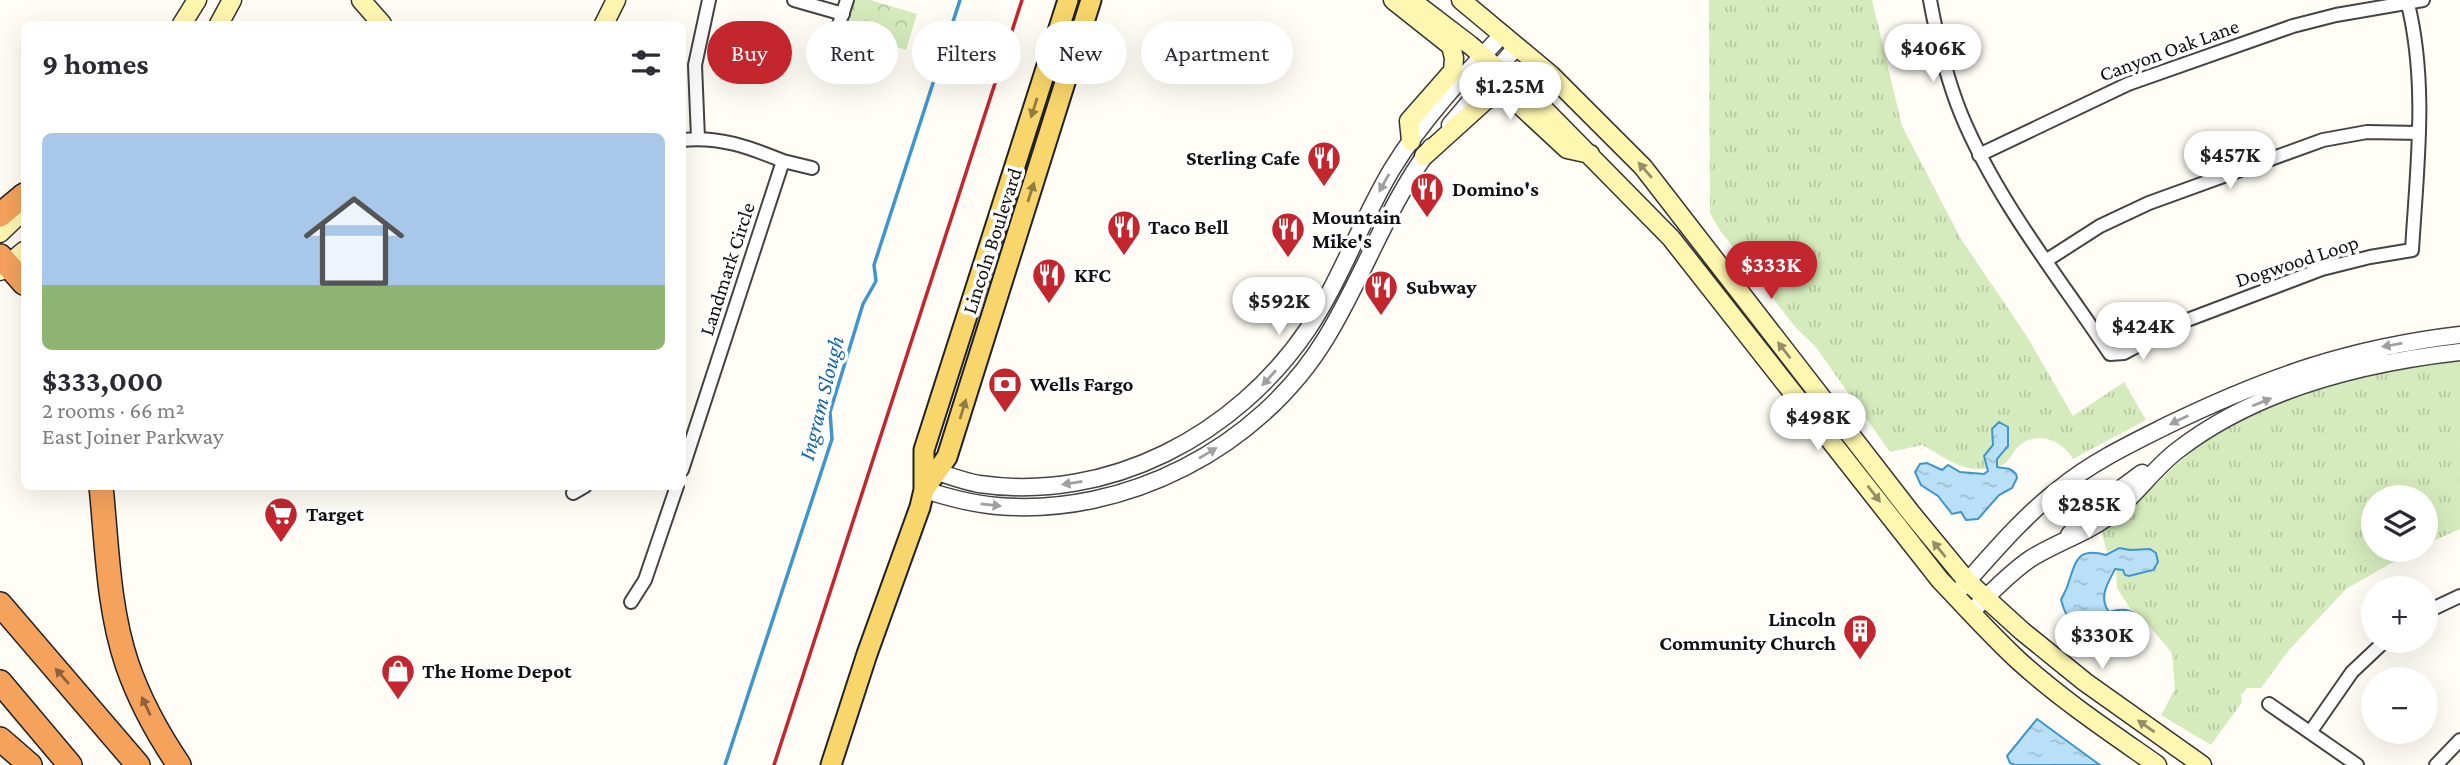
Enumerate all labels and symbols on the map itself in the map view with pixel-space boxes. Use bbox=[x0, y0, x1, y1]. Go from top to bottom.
street label: Canyon Oak Lane bbox=[2096, 14, 2242, 86]
pin: $406K bbox=[1884, 24, 1982, 84]
pin: $1.25M bbox=[1453, 62, 1567, 122]
one-way arrow bbox=[1028, 98, 1038, 119]
pin: $457K bbox=[2181, 132, 2279, 191]
restaurant icon: Sterling Cafe bbox=[1305, 139, 1343, 188]
place label: Sterling Cafe bbox=[1186, 146, 1300, 170]
one-way arrow bbox=[1637, 161, 1653, 179]
street label: Lincoln Boulevard bbox=[957, 165, 1027, 317]
restaurant icon: Domino's bbox=[1408, 170, 1446, 219]
one-way arrow bbox=[1378, 173, 1390, 192]
place label: Domino's bbox=[1452, 177, 1539, 201]
one-way arrow bbox=[1026, 181, 1037, 202]
street label: Landmark Circle bbox=[694, 199, 760, 339]
place label: Mountain Mike's bbox=[1312, 205, 1401, 253]
restaurant icon: Taco Bell bbox=[1105, 208, 1143, 257]
restaurant icon: Mountain Mike's bbox=[1269, 210, 1307, 259]
place label: Taco Bell bbox=[1148, 215, 1229, 239]
street label: Dogwood Loop bbox=[2232, 230, 2362, 292]
pin: $333K bbox=[1722, 242, 1820, 301]
restaurant icon: KFC bbox=[1030, 256, 1068, 305]
place label: KFC bbox=[1074, 263, 1111, 287]
restaurant icon: Subway bbox=[1362, 268, 1400, 317]
place label: Subway bbox=[1406, 275, 1477, 299]
pin: $592K bbox=[1230, 278, 1328, 337]
pin: $424K bbox=[2094, 302, 2192, 362]
water label: Ingram Slough bbox=[793, 333, 849, 463]
one-way arrow bbox=[2381, 339, 2403, 350]
one-way arrow bbox=[1778, 341, 1792, 359]
bank icon: Wells Fargo bbox=[986, 365, 1024, 414]
one-way arrow bbox=[1261, 369, 1277, 387]
place label: Wells Fargo bbox=[1029, 372, 1134, 396]
pin: $498K bbox=[1769, 393, 1867, 453]
one-way arrow bbox=[2251, 397, 2272, 408]
one-way arrow bbox=[958, 398, 968, 419]
one-way arrow bbox=[2169, 415, 2189, 426]
one-way arrow bbox=[1199, 447, 1218, 460]
one-way arrow bbox=[1061, 477, 1083, 488]
pin: $285K bbox=[2040, 480, 2138, 540]
one-way arrow bbox=[1867, 485, 1882, 503]
supermarket icon: Target bbox=[262, 495, 300, 544]
one-way arrow bbox=[980, 500, 1002, 511]
place label: Target bbox=[306, 502, 364, 526]
one-way arrow bbox=[1932, 540, 1947, 557]
place label: Lincoln Community Church bbox=[1659, 607, 1836, 655]
building icon: Lincoln Community Church bbox=[1841, 612, 1879, 661]
pin: $330K bbox=[2053, 612, 2151, 671]
shop icon: The Home Depot bbox=[379, 652, 417, 701]
place label: The Home Depot bbox=[422, 659, 572, 683]
one-way arrow bbox=[54, 667, 70, 685]
one-way arrow bbox=[140, 695, 151, 716]
one-way arrow bbox=[2137, 719, 2155, 733]

